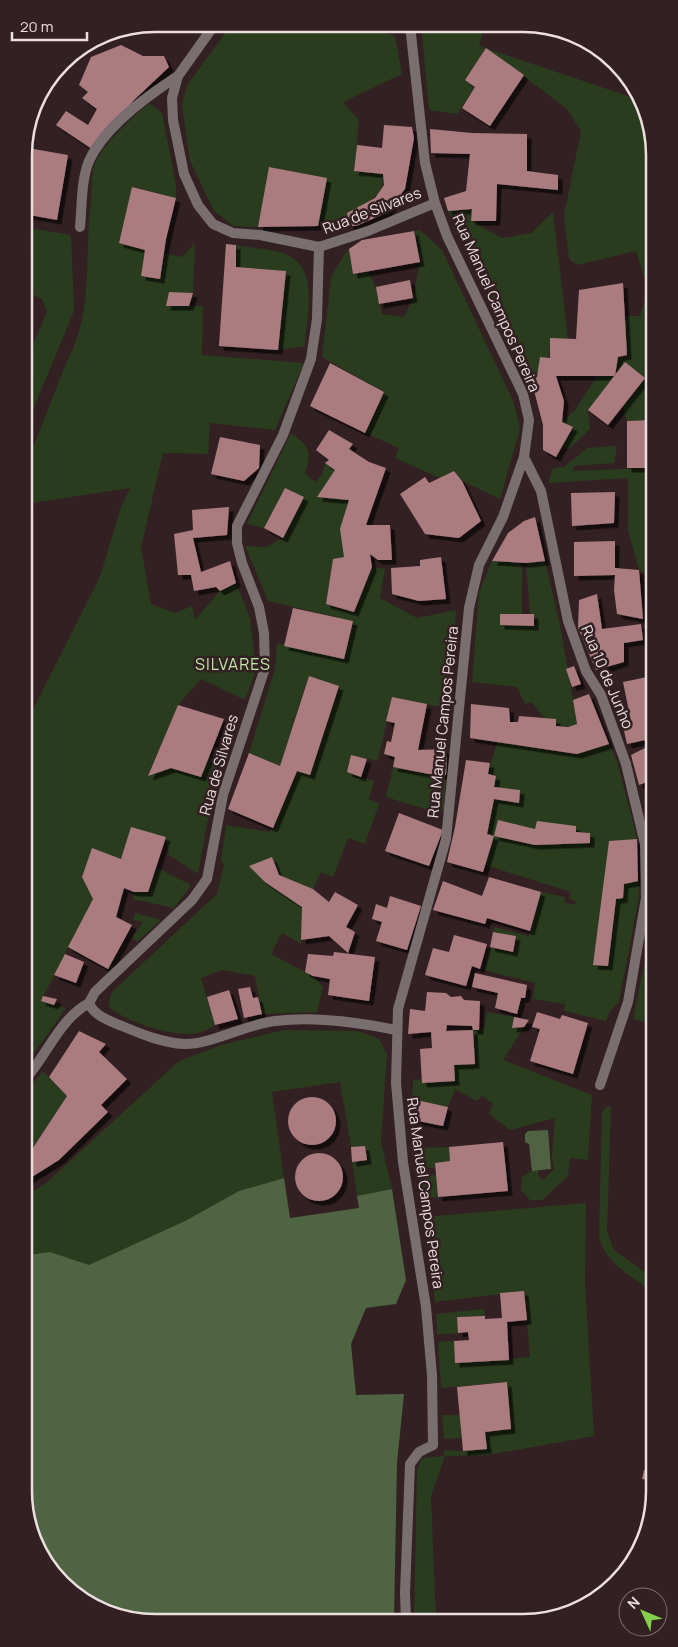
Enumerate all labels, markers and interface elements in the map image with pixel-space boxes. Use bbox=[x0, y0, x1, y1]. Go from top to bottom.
scale bar bbox=[12, 10, 88, 42]
text: 20 m bbox=[20, 16, 53, 37]
street label: Rua de Silvares bbox=[320, 182, 424, 239]
street label: Rua Manuel Campos Pereira bbox=[448, 210, 545, 395]
street label: Rua 10 de Junho bbox=[576, 622, 639, 732]
street label: Rua Manuel Campos Pereira bbox=[422, 625, 463, 819]
district label: SILVARES bbox=[195, 653, 271, 675]
street label: Rua de Silvares bbox=[194, 712, 243, 818]
street label: Rua Manuel Campos Pereira bbox=[402, 1096, 449, 1290]
north arrow bbox=[618, 1587, 668, 1637]
text: N bbox=[623, 1592, 644, 1613]

